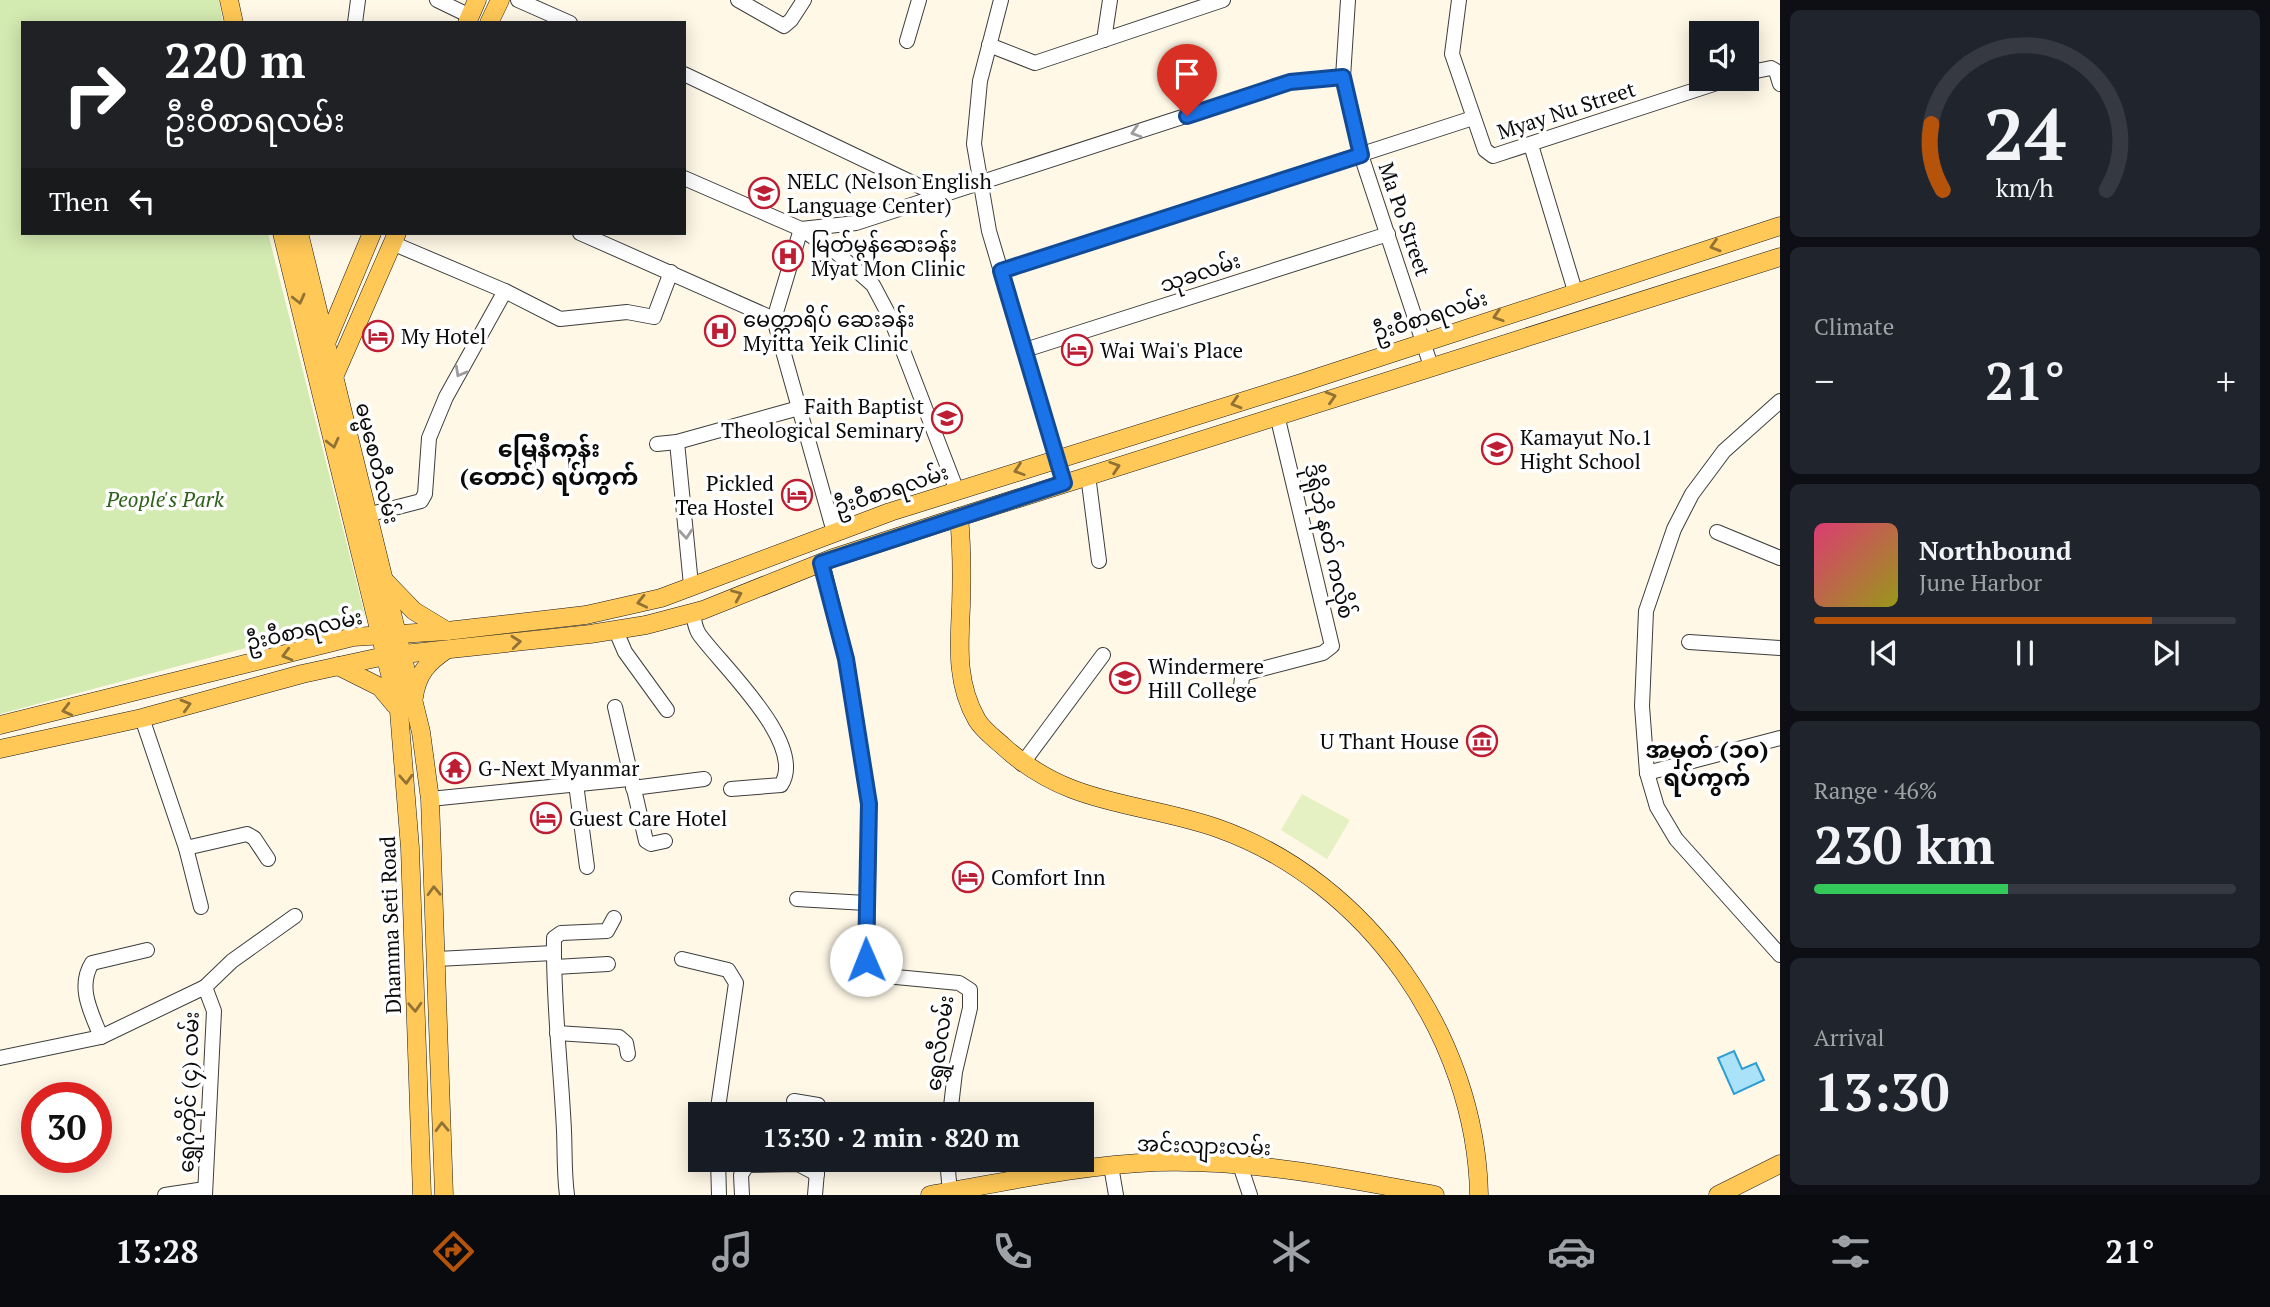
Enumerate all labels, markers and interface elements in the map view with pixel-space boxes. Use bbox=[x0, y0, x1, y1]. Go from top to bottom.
map controls bbox=[1689, 21, 1759, 91]
button: sound bbox=[1689, 21, 1759, 91]
text: 220 m bbox=[164, 27, 306, 92]
pin bbox=[1157, 44, 1217, 116]
icon: right bbox=[49, 49, 140, 140]
icon: arrive bbox=[1168, 55, 1206, 93]
street label: Myay Nu Street bbox=[1493, 74, 1639, 146]
text: 24 bbox=[1984, 84, 2066, 181]
text: ဦးဝီစာရလမ်း bbox=[164, 99, 345, 141]
one-way arrow bbox=[1130, 124, 1143, 138]
street label: Ma Po Street bbox=[1372, 158, 1438, 280]
place label: NELC (Nelson English Language Center) bbox=[787, 167, 992, 219]
text: km/h bbox=[1996, 170, 2054, 203]
school or university icon: NELC (Nelson English Language Center) bbox=[747, 176, 781, 210]
icon: left bbox=[123, 182, 161, 220]
text: Then bbox=[49, 184, 109, 218]
place label: မြတ်မွန်ဆေးခန်း Myat Mon Clinic bbox=[811, 229, 965, 282]
one-way arrow bbox=[1709, 238, 1722, 252]
hospital icon: မြတ်မွန်ဆေးခန်း Myat Mon Clinic bbox=[771, 239, 805, 273]
street label: သုခလမ်း bbox=[1156, 245, 1245, 302]
street label: ဦးဝီစာရလမ်း bbox=[1369, 282, 1492, 350]
one-way arrow bbox=[291, 293, 305, 305]
place label: မေတ္တာရိပ် ဆေးခန်း Myitta Yeik Clinic bbox=[743, 304, 914, 357]
one-way arrow bbox=[1493, 308, 1505, 322]
text: Climate bbox=[1814, 311, 1894, 342]
hospital icon: မေတ္တာရိပ် ဆေးခန်း Myitta Yeik Clinic bbox=[703, 314, 737, 348]
hotel icon: My Hotel bbox=[361, 319, 395, 353]
place label: My Hotel bbox=[401, 322, 486, 350]
hotel icon: Wai Wai's Place bbox=[1060, 333, 1094, 367]
place label: Wai Wai's Place bbox=[1100, 336, 1243, 364]
text: 21° bbox=[1985, 346, 2065, 415]
text: − bbox=[1814, 356, 1834, 406]
text: + bbox=[2216, 356, 2236, 406]
one-way arrow bbox=[455, 365, 468, 377]
one-way arrow bbox=[1325, 391, 1337, 406]
place label: Faith Baptist Theological Seminary bbox=[721, 392, 924, 444]
one-way arrow bbox=[1230, 394, 1242, 409]
street label: ဓမ္မစေတီလမ်း bbox=[345, 399, 408, 528]
school or university icon: Faith Baptist Theological Seminary bbox=[930, 401, 964, 435]
place label: Kamayut No.1 Hight School bbox=[1520, 423, 1653, 475]
district label: မြေနီကုန်း (တောင်) ရပ်ကွက် bbox=[460, 432, 638, 496]
school or university icon: Kamayut No.1 Hight School bbox=[1480, 432, 1514, 466]
one-way arrow bbox=[325, 437, 339, 449]
street label: ဦးဝီစာရလမ်း bbox=[830, 456, 953, 524]
one-way arrow bbox=[1108, 460, 1120, 475]
street label: ဒိုရိုဘို နတ် ကလိုစ် bbox=[1295, 460, 1362, 622]
one-way arrow bbox=[1013, 462, 1025, 476]
place label: Pickled Tea Hostel bbox=[675, 469, 774, 521]
hotel icon: Pickled Tea Hostel bbox=[780, 478, 814, 512]
park label: People's Park bbox=[105, 485, 225, 513]
one-way arrow bbox=[678, 529, 693, 540]
text: Northbound bbox=[1919, 533, 2072, 567]
text: June Harbor bbox=[1919, 567, 2042, 598]
one-way arrow bbox=[730, 589, 742, 603]
one-way arrow bbox=[636, 594, 648, 608]
street label: ဦးဝီစာရလမ်း bbox=[243, 601, 366, 660]
icon: previous bbox=[1865, 634, 1903, 672]
icon: pause bbox=[2006, 634, 2044, 672]
icon: next bbox=[2147, 634, 2185, 672]
one-way arrow bbox=[510, 635, 522, 650]
one-way arrow bbox=[282, 647, 294, 661]
place label: Windermere Hill College bbox=[1148, 652, 1264, 704]
school or university icon: Windermere Hill College bbox=[1108, 661, 1142, 695]
one-way arrow bbox=[179, 699, 191, 714]
one-way arrow bbox=[61, 701, 73, 716]
museum icon: U Thant House bbox=[1465, 724, 1499, 758]
place label: U Thant House bbox=[1320, 727, 1459, 755]
district label: အမှတ် (၁၀) ရပ်ကွက် bbox=[1645, 733, 1769, 797]
temple icon: G-Next Myanmar bbox=[438, 751, 472, 785]
place label: G-Next Myanmar bbox=[478, 754, 639, 782]
one-way arrow bbox=[398, 774, 413, 785]
text: Range · 46% bbox=[1814, 775, 1937, 806]
hotel icon: Guest Care Hotel bbox=[529, 801, 563, 835]
place label: Guest Care Hotel bbox=[569, 804, 727, 832]
text: 230 km bbox=[1814, 810, 1995, 879]
street label: Dhamma Seti Road bbox=[373, 835, 407, 1014]
hotel icon: Comfort Inn bbox=[951, 860, 985, 894]
place label: Comfort Inn bbox=[991, 863, 1106, 891]
one-way arrow bbox=[427, 885, 442, 896]
position arrow bbox=[829, 923, 903, 997]
street label: ရွှေလီလမ်း bbox=[917, 993, 964, 1093]
one-way arrow bbox=[408, 1001, 423, 1012]
street label: ရွှေဂုံတိုင် (၄) လမ်း bbox=[170, 1011, 209, 1173]
text: Arrival bbox=[1814, 1022, 1885, 1053]
text: 13:30 bbox=[1814, 1057, 1949, 1126]
speed limit sign: 30 bbox=[21, 1082, 112, 1173]
text: 13:30 · 2 min · 820 m bbox=[762, 1120, 1020, 1154]
one-way arrow bbox=[435, 1121, 450, 1132]
street label: အင်းလျားလမ်း bbox=[1136, 1128, 1272, 1166]
icon: directions bbox=[429, 1227, 478, 1276]
icon: music bbox=[708, 1227, 757, 1276]
icon: phone bbox=[988, 1227, 1037, 1276]
icon: climate bbox=[1267, 1227, 1316, 1276]
icon: car bbox=[1547, 1227, 1596, 1276]
icon: filters bbox=[1826, 1227, 1875, 1276]
text: 13:28 bbox=[115, 1230, 199, 1272]
text: 21° bbox=[2105, 1230, 2155, 1272]

